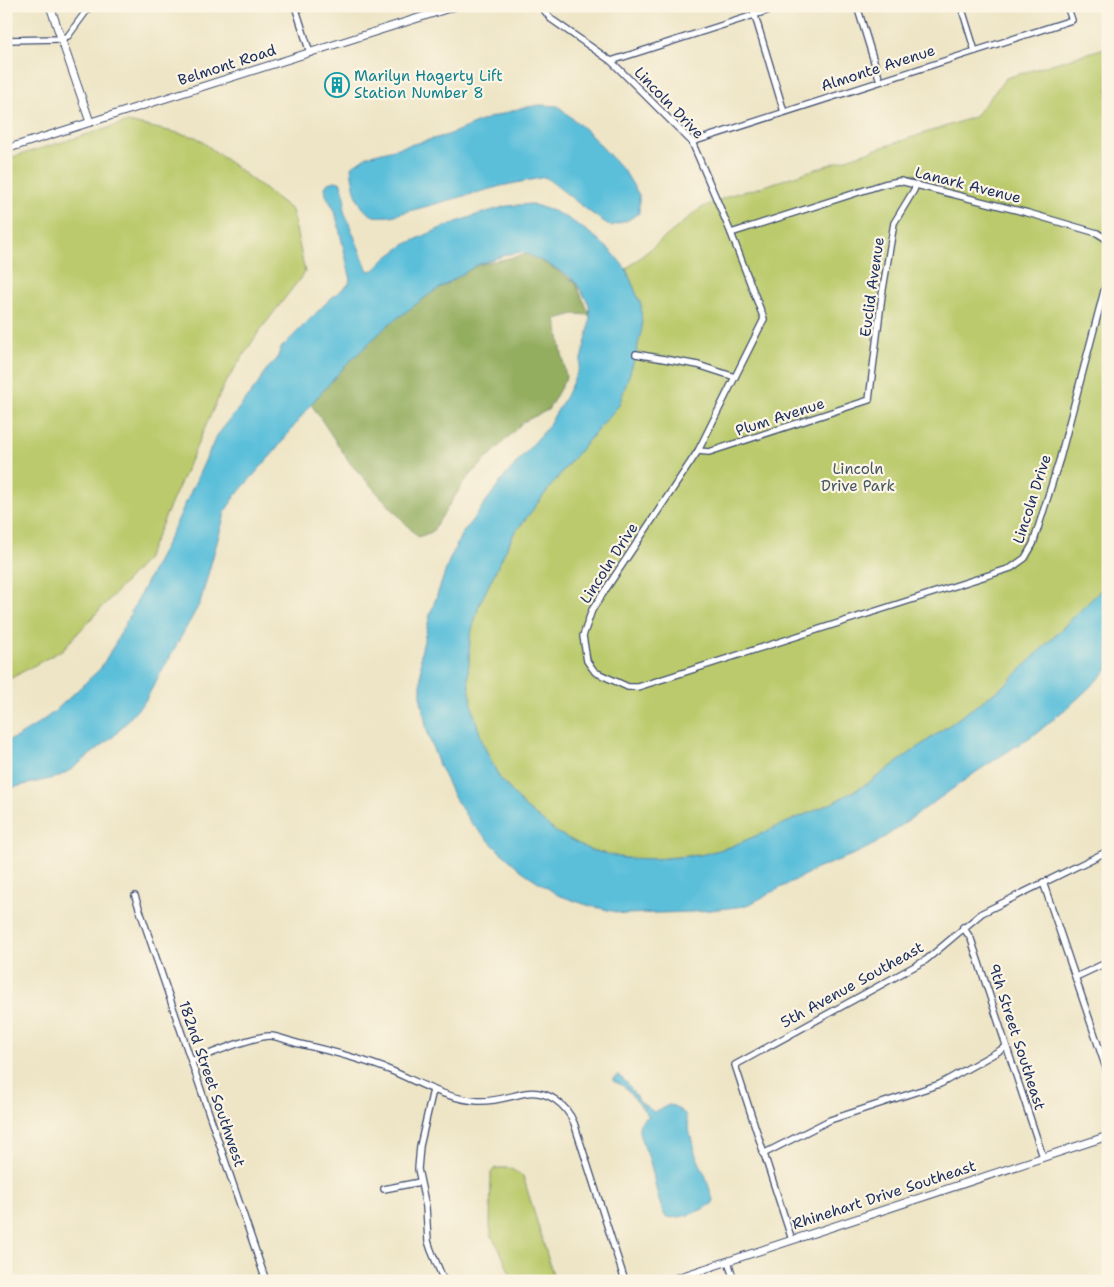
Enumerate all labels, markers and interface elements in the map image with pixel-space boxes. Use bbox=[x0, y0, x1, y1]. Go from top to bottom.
street label: Belmont Road bbox=[175, 40, 279, 90]
street label: Almonte Avenue bbox=[818, 40, 938, 96]
street label: Lincoln Drive bbox=[630, 63, 708, 143]
place label: Marilyn Hagerty Lift Station Number 8 bbox=[354, 66, 503, 103]
building icon: Marilyn Hagerty Lift Station Number 8 bbox=[324, 72, 350, 98]
street label: Lanark Avenue bbox=[913, 162, 1023, 208]
street label: Euclid Avenue bbox=[855, 236, 889, 338]
street label: Plum Avenue bbox=[733, 393, 827, 441]
street label: Lincoln Drive bbox=[1008, 452, 1056, 546]
park label: Lincoln Drive Park bbox=[821, 459, 895, 496]
street label: Lincoln Drive bbox=[575, 519, 643, 607]
street label: 5th Avenue Southeast bbox=[777, 937, 927, 1033]
street label: 9th Street Southeast bbox=[984, 961, 1050, 1113]
street label: 182nd Street Southwest bbox=[174, 998, 250, 1170]
street label: Rhinehart Drive Southeast bbox=[790, 1156, 978, 1234]

